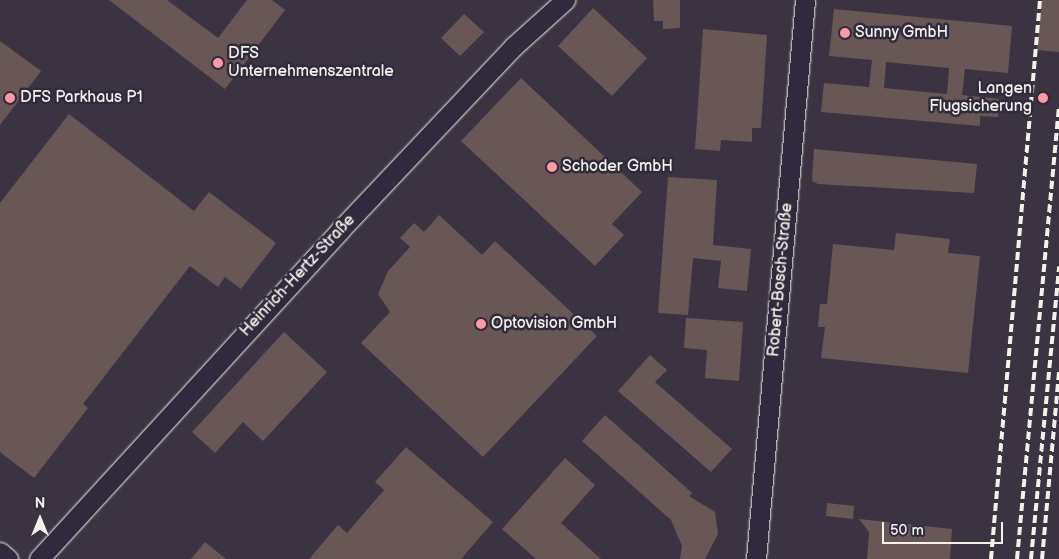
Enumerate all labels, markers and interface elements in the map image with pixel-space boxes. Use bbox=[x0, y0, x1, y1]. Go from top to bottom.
place label: Sunny GmbH bbox=[855, 23, 949, 43]
marker: Sunny GmbH bbox=[839, 27, 851, 39]
place label: DFS Unternehmenszentrale bbox=[228, 44, 394, 82]
marker: DFS Unternehmenszentrale bbox=[212, 57, 224, 69]
place label: Langen Flugsicherung bbox=[929, 79, 1032, 117]
place label: DFS Parkhaus P1 bbox=[20, 88, 143, 108]
marker: Langen Flugsicherung bbox=[1036, 91, 1050, 105]
marker: DFS Parkhaus P1 bbox=[4, 92, 16, 104]
place label: Schoder GmbH bbox=[562, 157, 673, 177]
marker: Schoder GmbH bbox=[546, 161, 558, 173]
street label: Robert-Bosch-Straße bbox=[765, 202, 797, 358]
street label: Heinrich-Hertz-Straße bbox=[237, 211, 359, 341]
place label: Optovision GmbH bbox=[491, 314, 617, 334]
marker: Optovision GmbH bbox=[475, 318, 487, 330]
north arrow bbox=[15, 494, 65, 544]
text: N bbox=[35, 495, 45, 512]
scale bar bbox=[884, 512, 1005, 544]
text: 50 m bbox=[890, 521, 924, 540]

